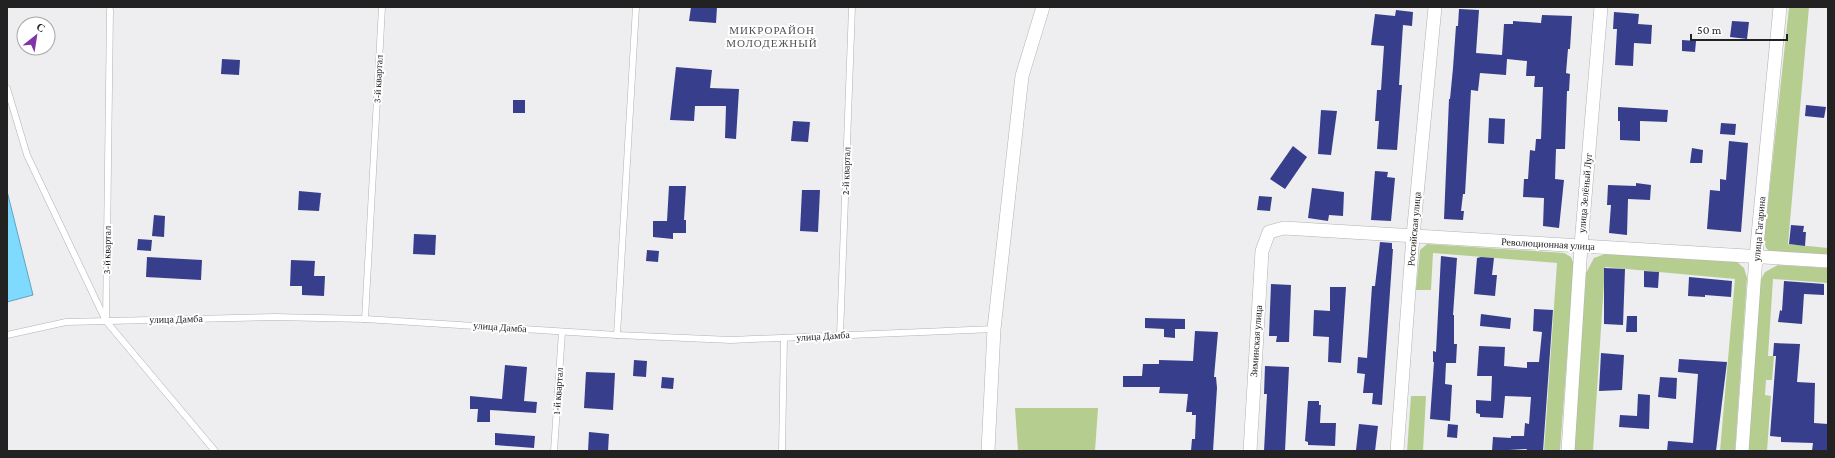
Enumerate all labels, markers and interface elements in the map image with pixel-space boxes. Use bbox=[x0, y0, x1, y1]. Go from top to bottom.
north arrow bbox=[16, 16, 56, 56]
scale bar bbox=[1691, 16, 1787, 42]
text: С bbox=[35, 20, 47, 35]
text: 50 m bbox=[1697, 23, 1722, 37]
district label: МИКРОРАЙОН МОЛОДЕЖНЫЙ bbox=[726, 24, 818, 49]
street label: 3-й квартал bbox=[371, 55, 385, 103]
street label: 2-й квартал bbox=[840, 147, 852, 195]
street label: улица Зелёный Луг bbox=[1576, 152, 1594, 234]
street label: Российская улица bbox=[1405, 191, 1423, 267]
street label: улица Гагарина bbox=[1751, 195, 1767, 262]
street label: 3-й квартал bbox=[101, 226, 113, 274]
street label: Революционная улица bbox=[1501, 236, 1596, 252]
street label: Зиминская улица bbox=[1248, 304, 1264, 377]
street label: улица Дамба bbox=[149, 313, 203, 325]
street label: улица Дамба bbox=[473, 320, 528, 334]
street label: улица Дамба bbox=[796, 329, 851, 343]
street label: 1-й квартал bbox=[551, 367, 565, 415]

